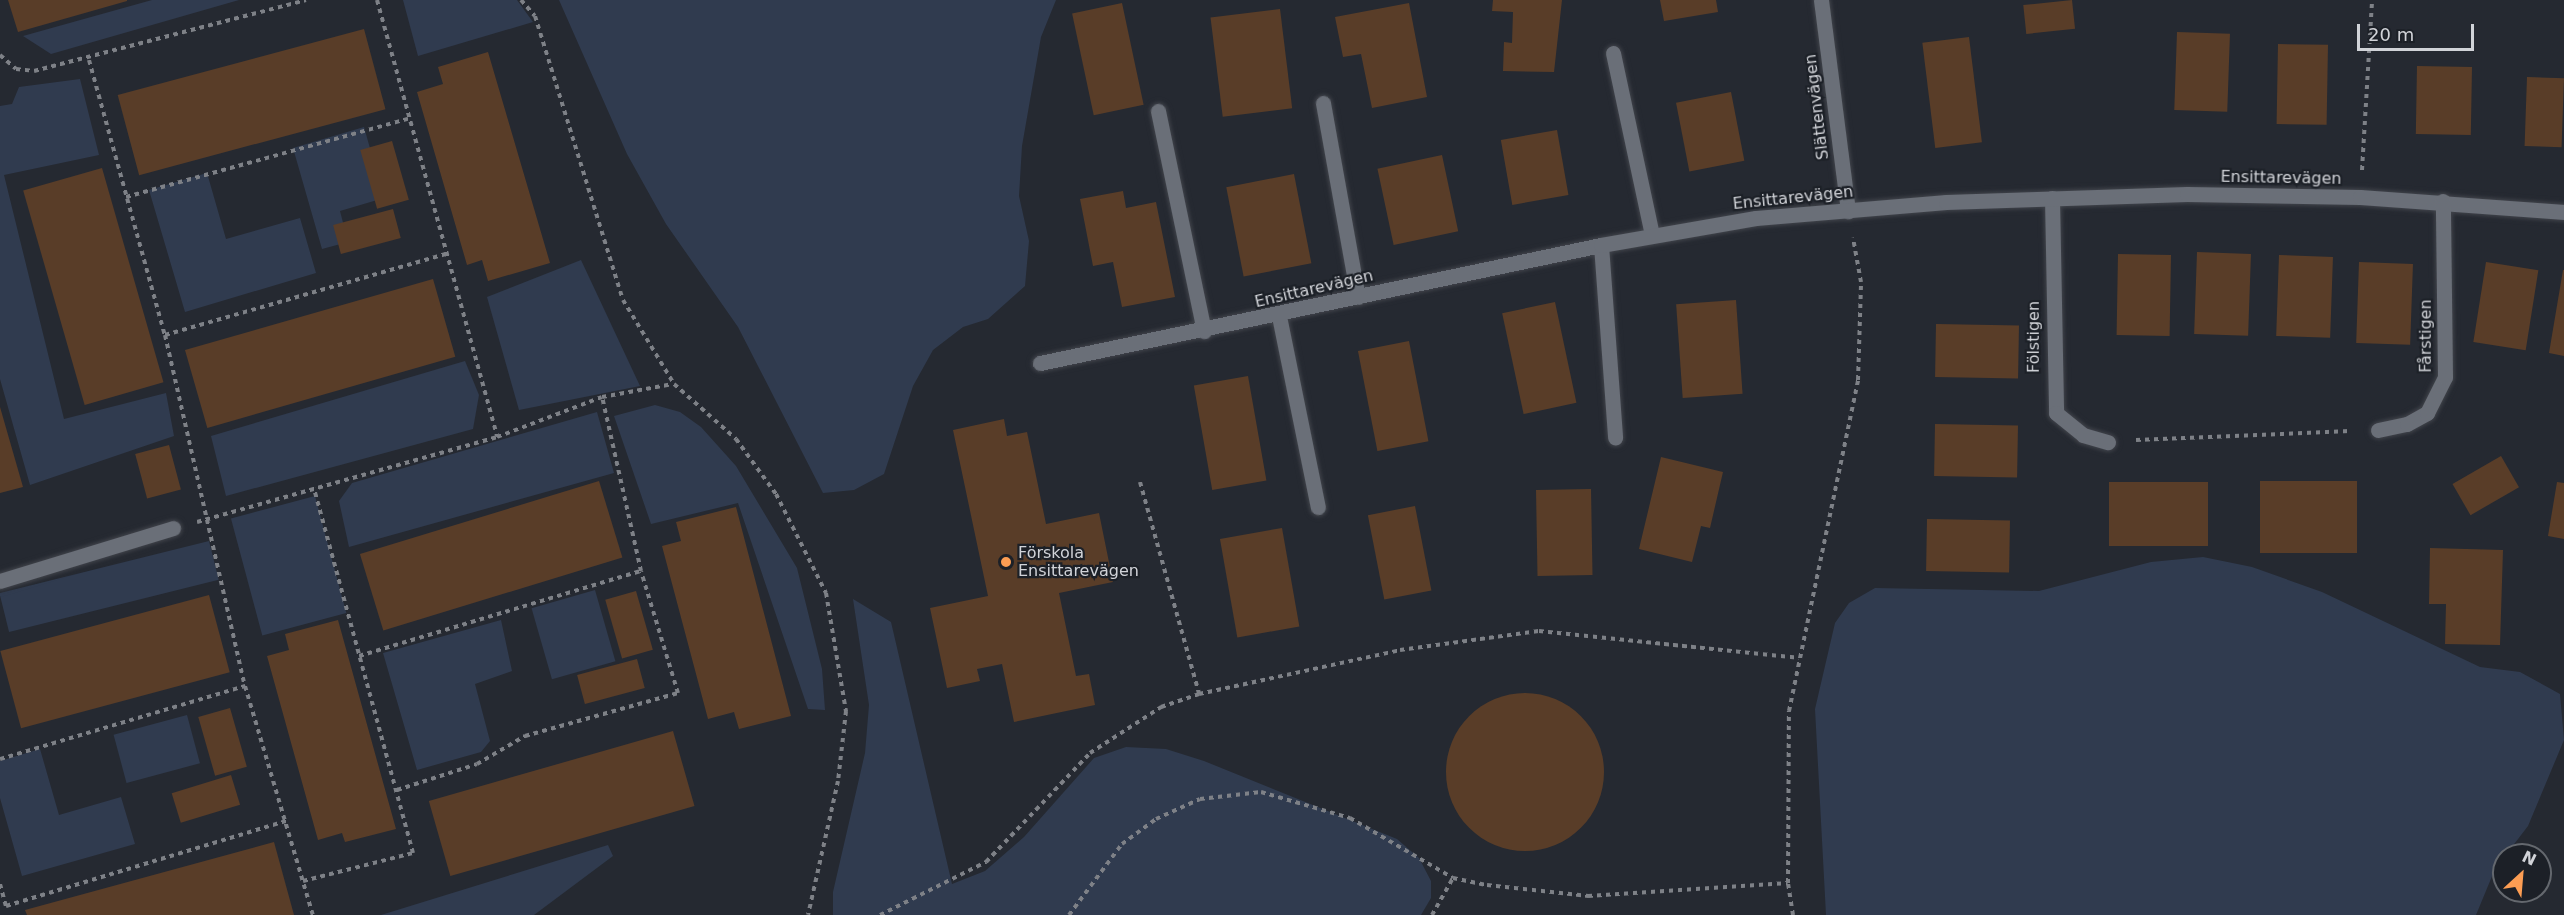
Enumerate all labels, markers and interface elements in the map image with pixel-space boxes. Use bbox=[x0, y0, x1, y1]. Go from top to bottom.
scale bar bbox=[2360, 12, 2477, 50]
text: 20 m bbox=[2368, 24, 2414, 45]
street label: Slättenvägen bbox=[1801, 53, 1833, 161]
street label: Ensittarevägen bbox=[2220, 167, 2342, 189]
street label: Ensittarevägen bbox=[1732, 182, 1854, 214]
street label: Ensittarevägen bbox=[1253, 266, 1375, 312]
street label: Fårstigen bbox=[2416, 299, 2436, 373]
street label: Fölstigen bbox=[2024, 301, 2044, 373]
place label: Förskola Ensittarevägen bbox=[1018, 543, 1139, 581]
marker: Förskola Ensittarevägen bbox=[999, 555, 1013, 569]
north arrow bbox=[2492, 843, 2552, 903]
text: N bbox=[2519, 847, 2539, 870]

